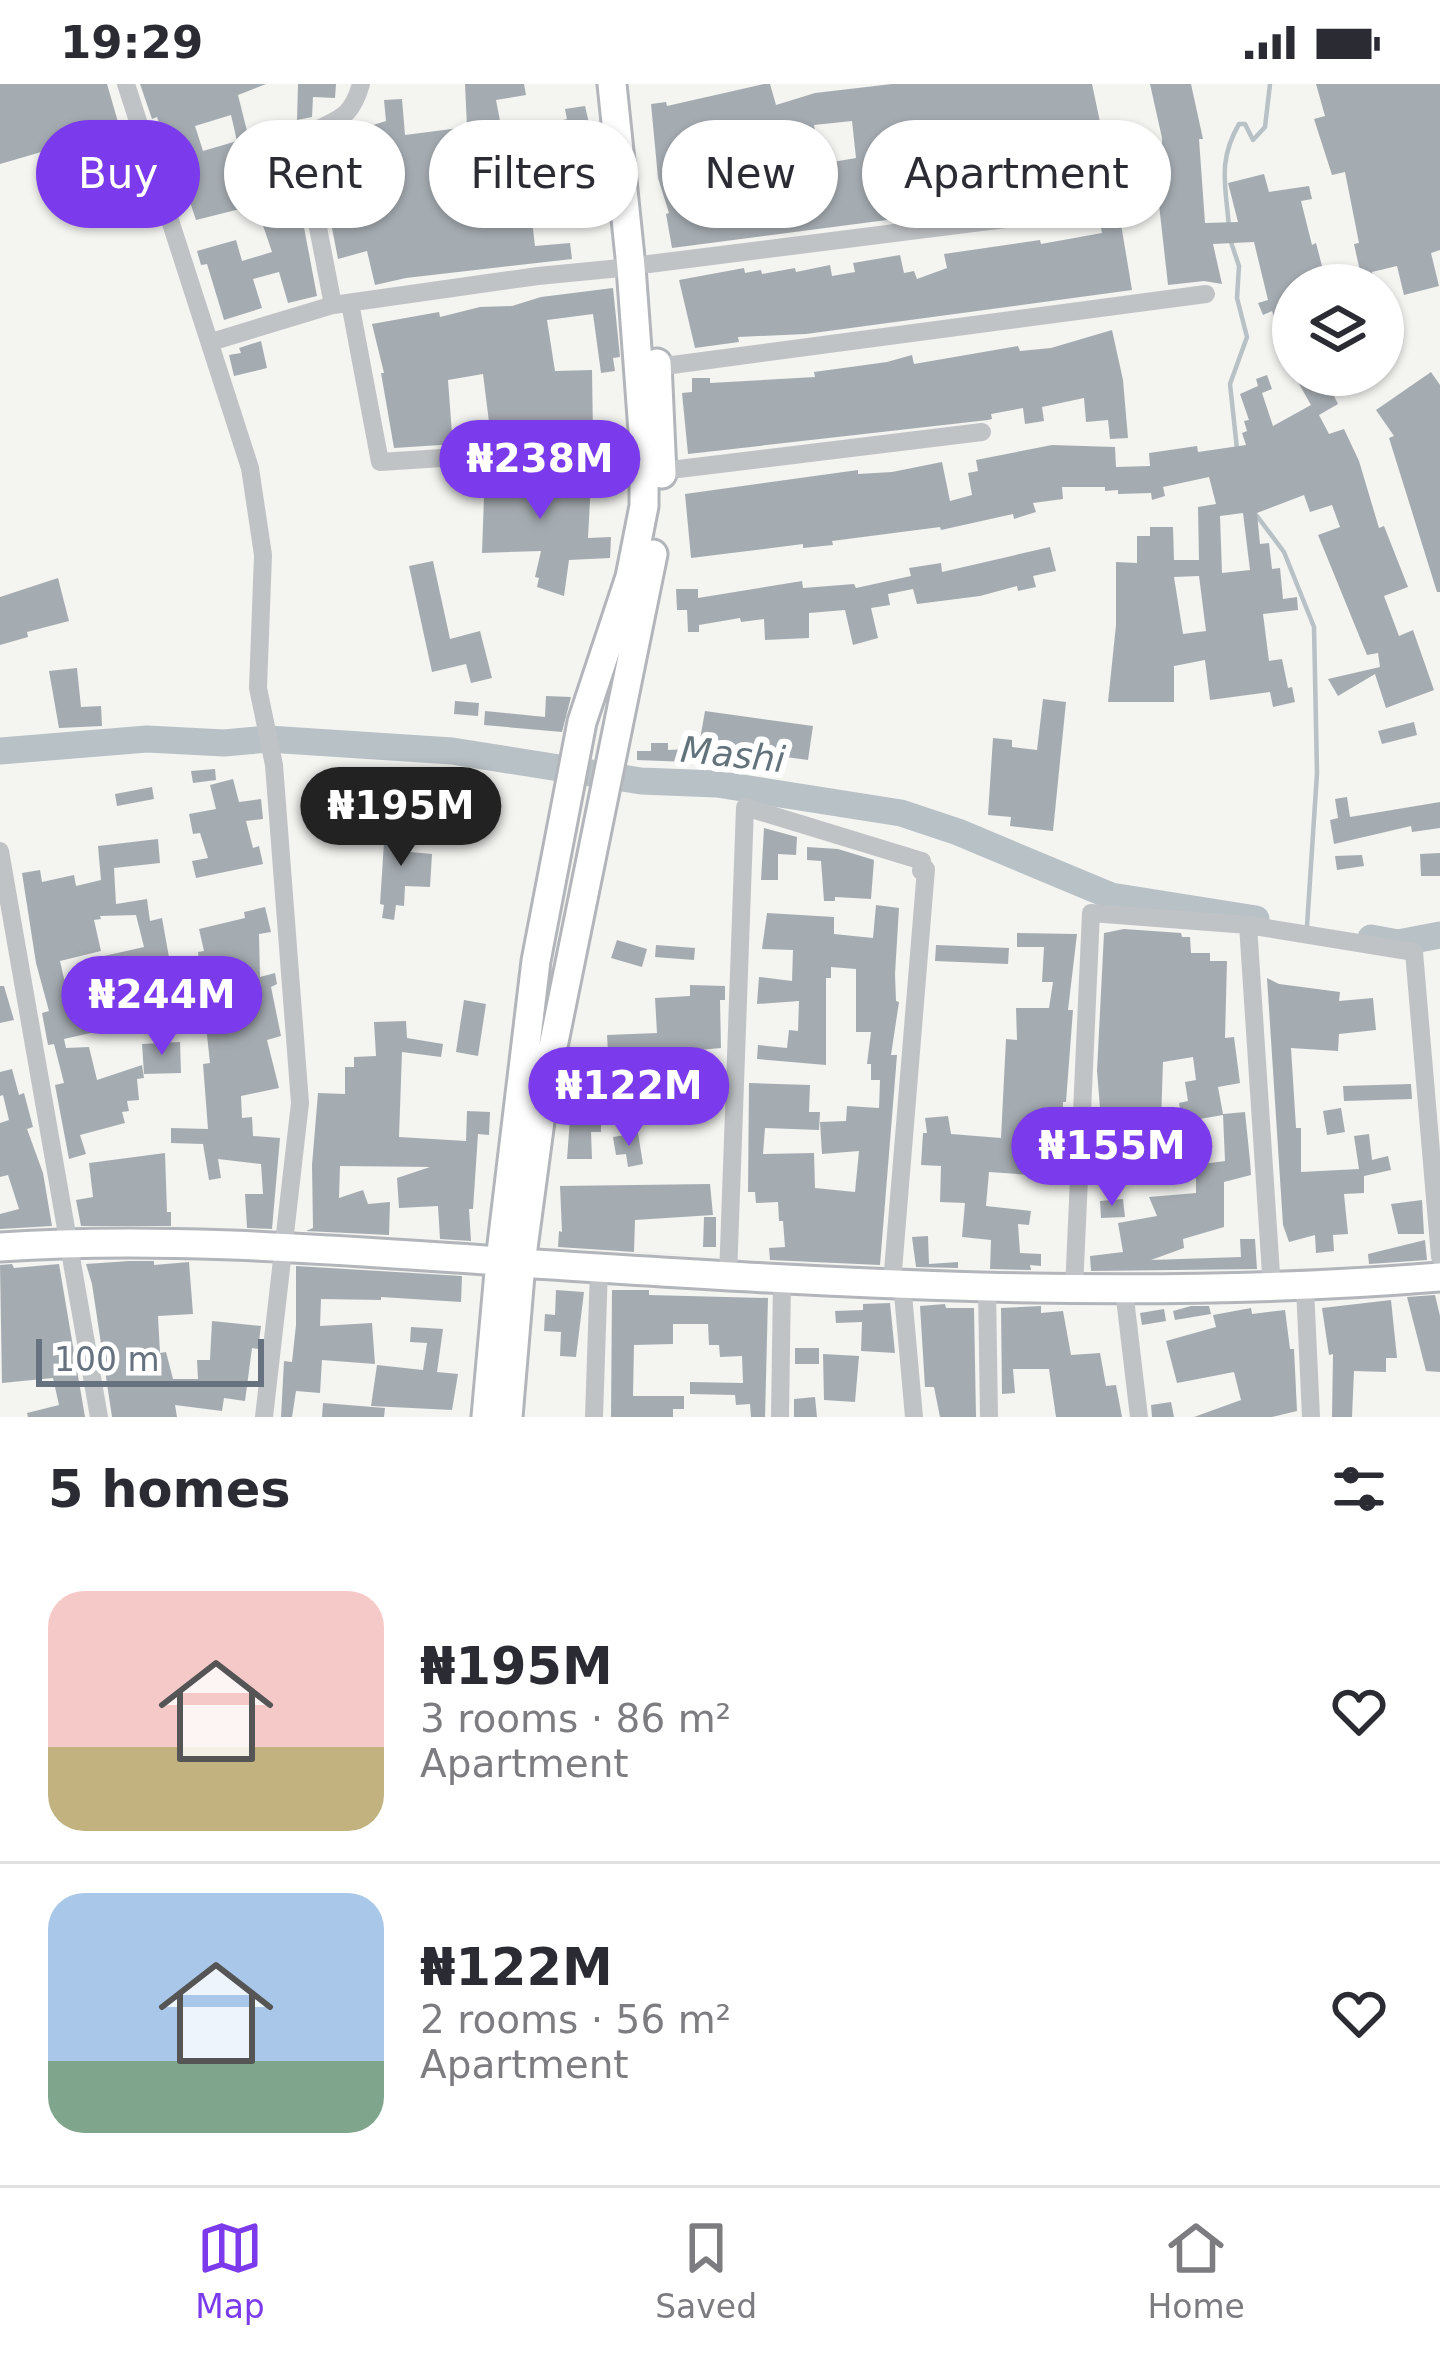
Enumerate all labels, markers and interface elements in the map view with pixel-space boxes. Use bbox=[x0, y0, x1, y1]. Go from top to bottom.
text: 19:29 bbox=[60, 16, 203, 69]
chip: Buy bbox=[36, 120, 200, 228]
chip: Rent bbox=[224, 120, 405, 228]
chip: Filters bbox=[429, 120, 638, 228]
chip: New bbox=[662, 120, 838, 228]
chip: Apartment bbox=[862, 120, 1171, 228]
map controls bbox=[1272, 264, 1404, 396]
button: layers bbox=[1272, 264, 1404, 396]
pin: ₦238M bbox=[456, 420, 624, 522]
text: ₦238M bbox=[466, 436, 614, 481]
water label: Mashi bbox=[679, 729, 787, 780]
pin: ₦195M bbox=[317, 767, 485, 869]
text: ₦195M bbox=[327, 783, 475, 828]
pin: ₦244M bbox=[78, 956, 246, 1058]
text: ₦244M bbox=[88, 972, 236, 1017]
pin: ₦122M bbox=[545, 1047, 713, 1149]
text: ₦122M bbox=[555, 1063, 703, 1108]
pin: ₦155M bbox=[1028, 1107, 1196, 1209]
text: ₦155M bbox=[1038, 1123, 1186, 1168]
scale bar bbox=[36, 1333, 264, 1386]
text: 100 m bbox=[54, 1340, 160, 1379]
icon: filters bbox=[1326, 1456, 1392, 1522]
text: 5 homes bbox=[48, 1460, 291, 1519]
text: ₦195M bbox=[420, 1637, 613, 1696]
icon: home bbox=[144, 1639, 288, 1783]
icon: heart bbox=[1326, 1678, 1392, 1744]
text: 3 rooms · 86 m² bbox=[420, 1696, 731, 1741]
text: Apartment bbox=[420, 1741, 629, 1786]
text: ₦122M bbox=[420, 1938, 613, 1997]
icon: home bbox=[144, 1941, 288, 2085]
icon: heart bbox=[1326, 1980, 1392, 2046]
text: 2 rooms · 56 m² bbox=[420, 1997, 731, 2042]
text: Apartment bbox=[420, 2042, 629, 2087]
tab: Map bbox=[195, 2215, 265, 2326]
tab: Saved bbox=[655, 2215, 757, 2326]
tab: Home bbox=[1147, 2215, 1245, 2326]

